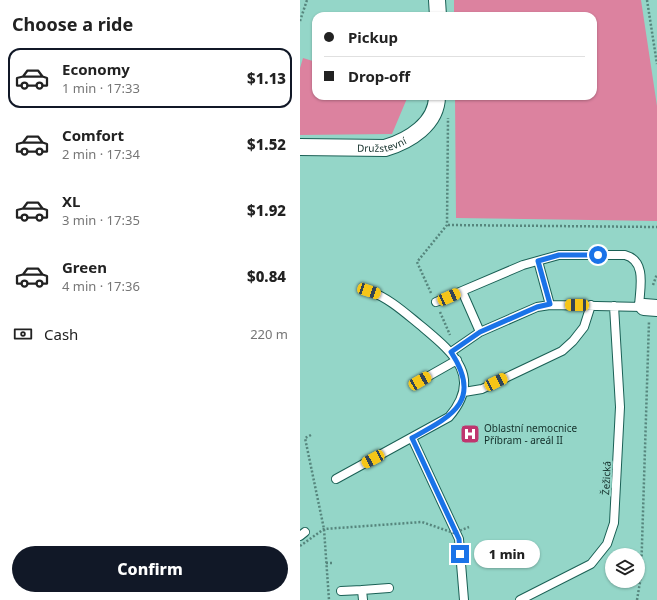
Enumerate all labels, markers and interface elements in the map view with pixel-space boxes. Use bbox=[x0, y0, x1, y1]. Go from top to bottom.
text: Choose a ride bbox=[12, 12, 133, 36]
text: Pickup bbox=[348, 27, 398, 47]
text: Economy bbox=[62, 59, 130, 79]
icon: car bbox=[14, 60, 50, 96]
text: Drop-off bbox=[348, 66, 410, 86]
text: $1.13 bbox=[247, 68, 286, 88]
text: 1 min · 17:33 bbox=[62, 79, 140, 97]
text: Comfort bbox=[62, 125, 124, 145]
icon: car bbox=[14, 126, 50, 162]
street label: Družstevní bbox=[357, 133, 409, 155]
text: $1.52 bbox=[247, 134, 286, 154]
text: 2 min · 17:34 bbox=[62, 145, 140, 163]
text: XL bbox=[62, 191, 80, 211]
icon: car bbox=[14, 192, 50, 228]
text: $1.92 bbox=[247, 200, 286, 220]
text: 3 min · 17:35 bbox=[62, 211, 140, 229]
route start bbox=[589, 246, 607, 264]
text: Green bbox=[62, 257, 107, 277]
icon: car bbox=[14, 258, 50, 294]
text: $0.84 bbox=[247, 266, 286, 286]
text: 4 min · 17:36 bbox=[62, 277, 140, 295]
car bbox=[356, 282, 382, 300]
car bbox=[436, 287, 462, 307]
car bbox=[565, 299, 589, 311]
icon: cash bbox=[12, 323, 34, 345]
text: Cash bbox=[44, 324, 78, 344]
text: 220 m bbox=[250, 325, 288, 343]
car bbox=[407, 370, 433, 392]
car bbox=[483, 371, 509, 393]
place label: Oblastní nemocnice Příbram - areál II bbox=[484, 421, 577, 447]
hospital icon: Oblastní nemocnice Příbram - areál II bbox=[459, 423, 481, 445]
car bbox=[360, 448, 386, 470]
street label: Žežická bbox=[598, 461, 614, 495]
callout: 1 min bbox=[474, 540, 540, 568]
route end bbox=[451, 545, 469, 563]
text: 1 min bbox=[489, 545, 525, 563]
button: Confirm bbox=[12, 546, 288, 592]
map controls bbox=[605, 548, 645, 588]
button: layers bbox=[605, 548, 645, 588]

